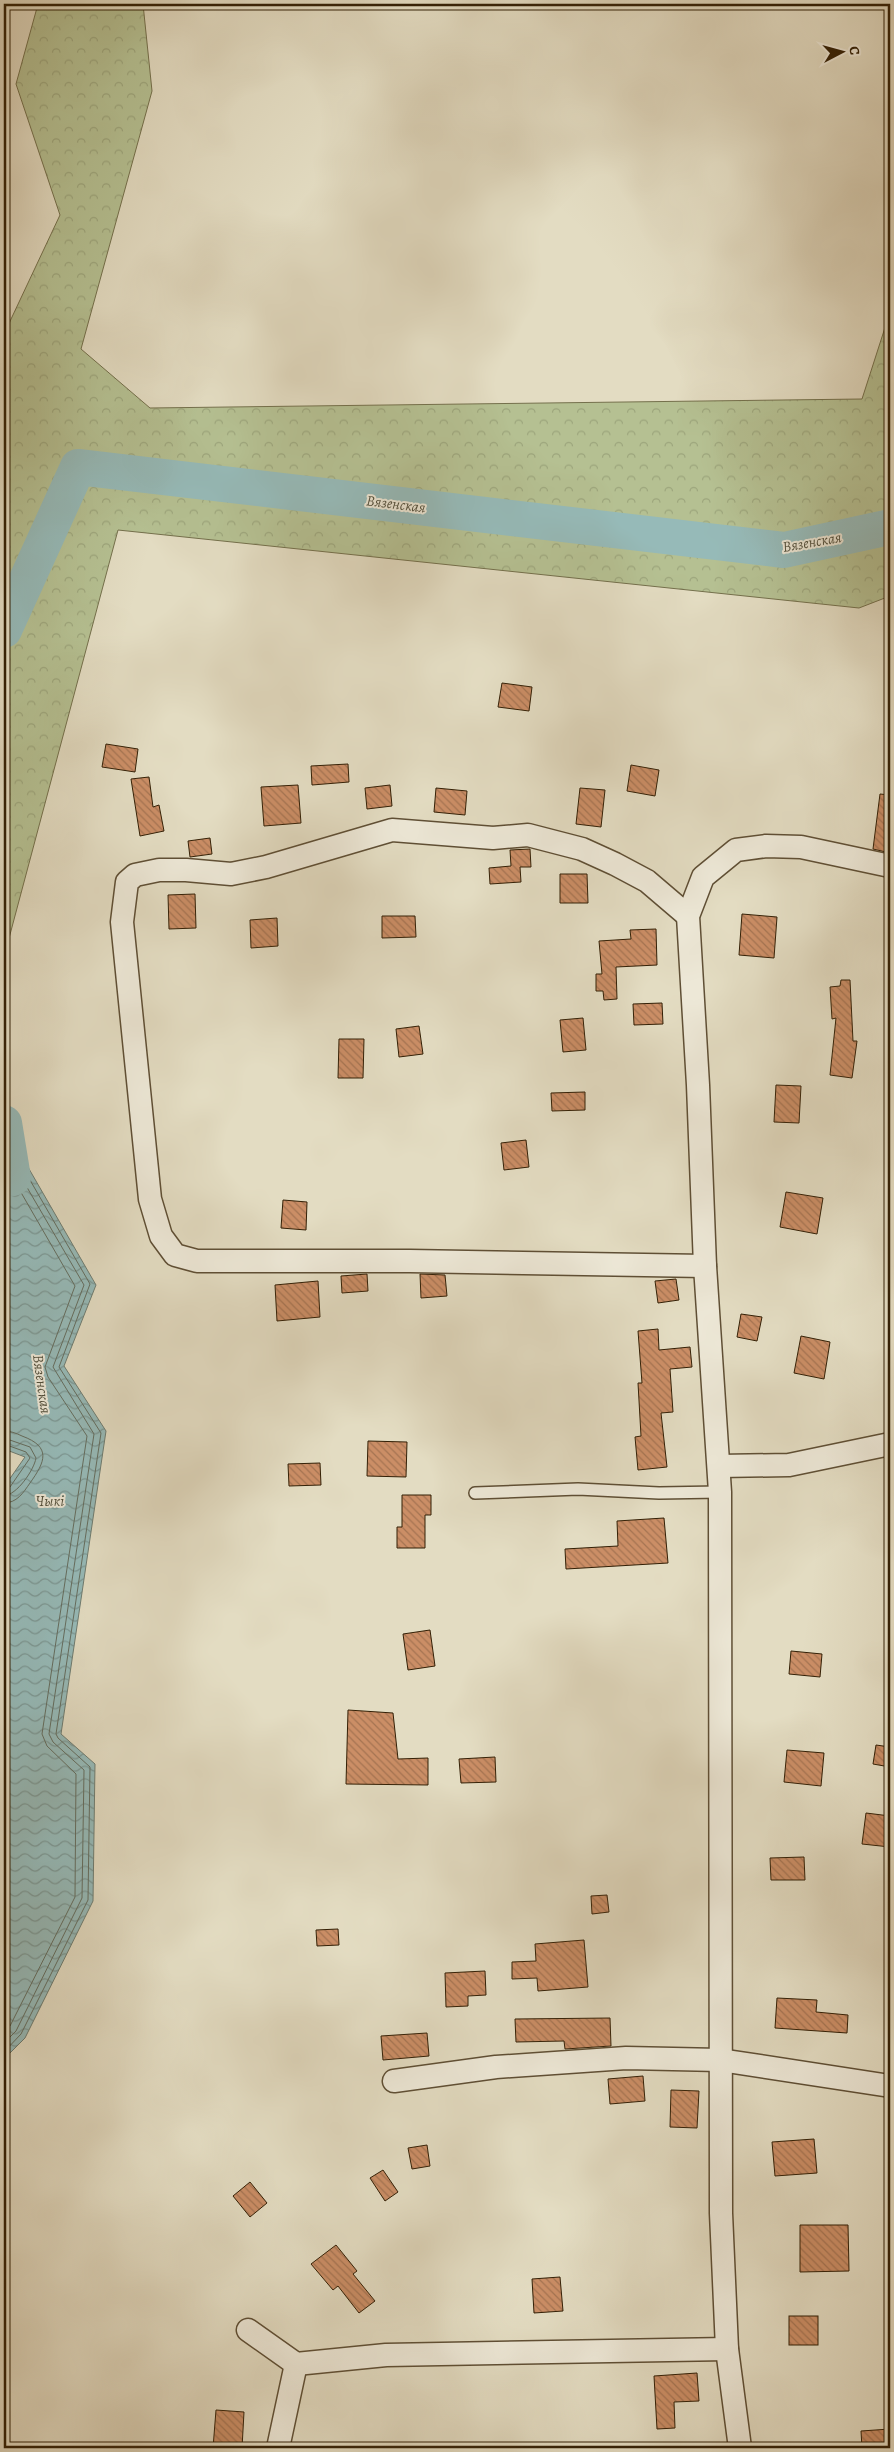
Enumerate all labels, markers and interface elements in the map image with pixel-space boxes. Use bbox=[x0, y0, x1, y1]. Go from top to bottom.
north arrow bbox=[816, 28, 866, 78]
text: С bbox=[845, 45, 864, 56]
water label: Вязенская bbox=[365, 490, 427, 518]
water label: Вязенская bbox=[781, 527, 843, 557]
water label: Вязенская bbox=[28, 1353, 56, 1415]
water label: Чыкі bbox=[36, 1491, 64, 1511]

